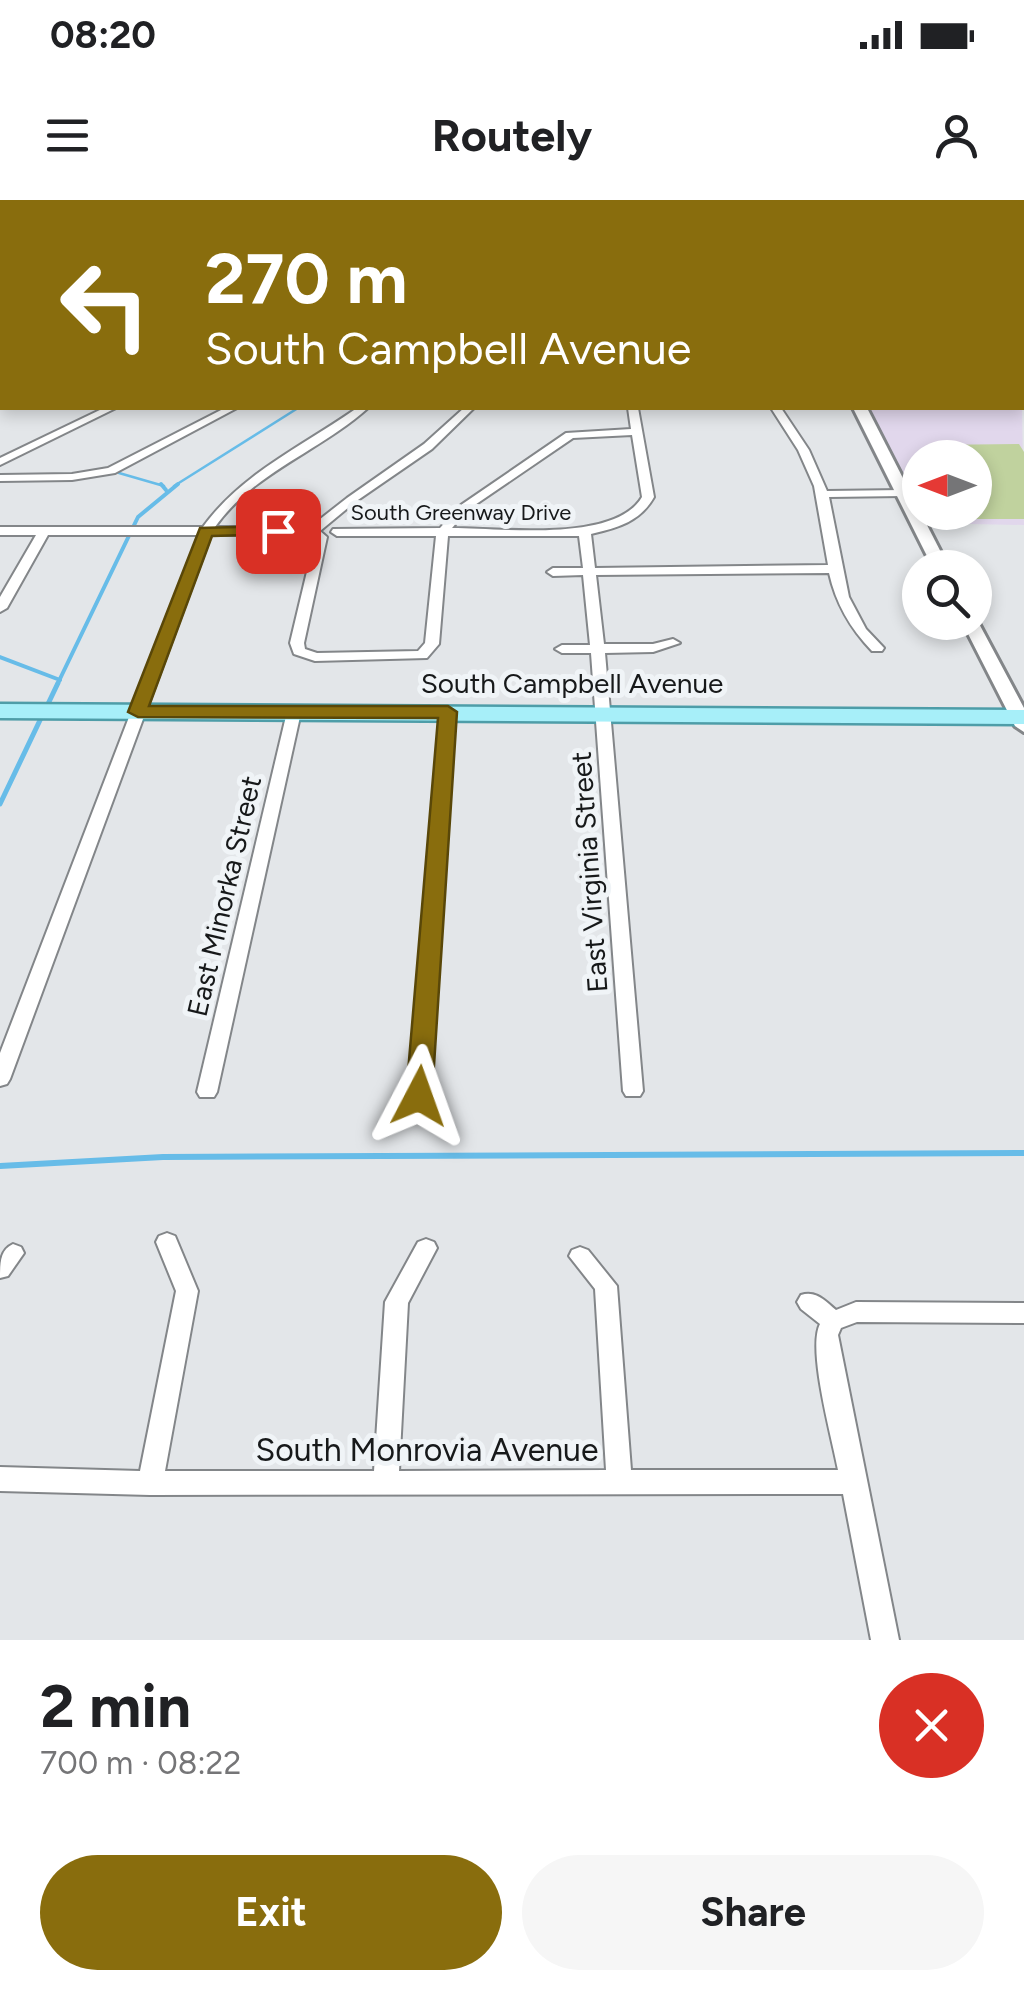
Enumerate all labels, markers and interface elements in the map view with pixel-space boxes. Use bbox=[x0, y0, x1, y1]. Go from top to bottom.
text: 08:20 bbox=[50, 12, 156, 58]
icon: menu bbox=[40, 108, 95, 163]
text: Routely bbox=[432, 108, 592, 162]
icon: person bbox=[929, 108, 984, 163]
text: 270 m bbox=[205, 236, 408, 321]
icon: left bbox=[40, 240, 170, 370]
text: South Campbell Avenue bbox=[205, 321, 691, 375]
north arrow bbox=[902, 440, 992, 530]
map controls bbox=[902, 440, 992, 640]
pin bbox=[236, 489, 321, 574]
street label: South Greenway Drive bbox=[351, 499, 571, 526]
icon: arrive bbox=[251, 504, 306, 559]
button: search bbox=[902, 550, 992, 640]
street label: South Campbell Avenue bbox=[421, 666, 723, 700]
street label: East Virginia Street bbox=[564, 750, 614, 994]
street label: East Minorka Street bbox=[180, 772, 268, 1020]
position arrow bbox=[367, 1044, 471, 1148]
street label: South Monrovia Avenue bbox=[256, 1431, 598, 1469]
text: 2 min bbox=[40, 1670, 191, 1742]
button: close bbox=[879, 1673, 984, 1778]
text: 700 m · 08:22 bbox=[40, 1744, 241, 1782]
button: Exit bbox=[40, 1855, 502, 1970]
button: Share bbox=[522, 1855, 984, 1970]

